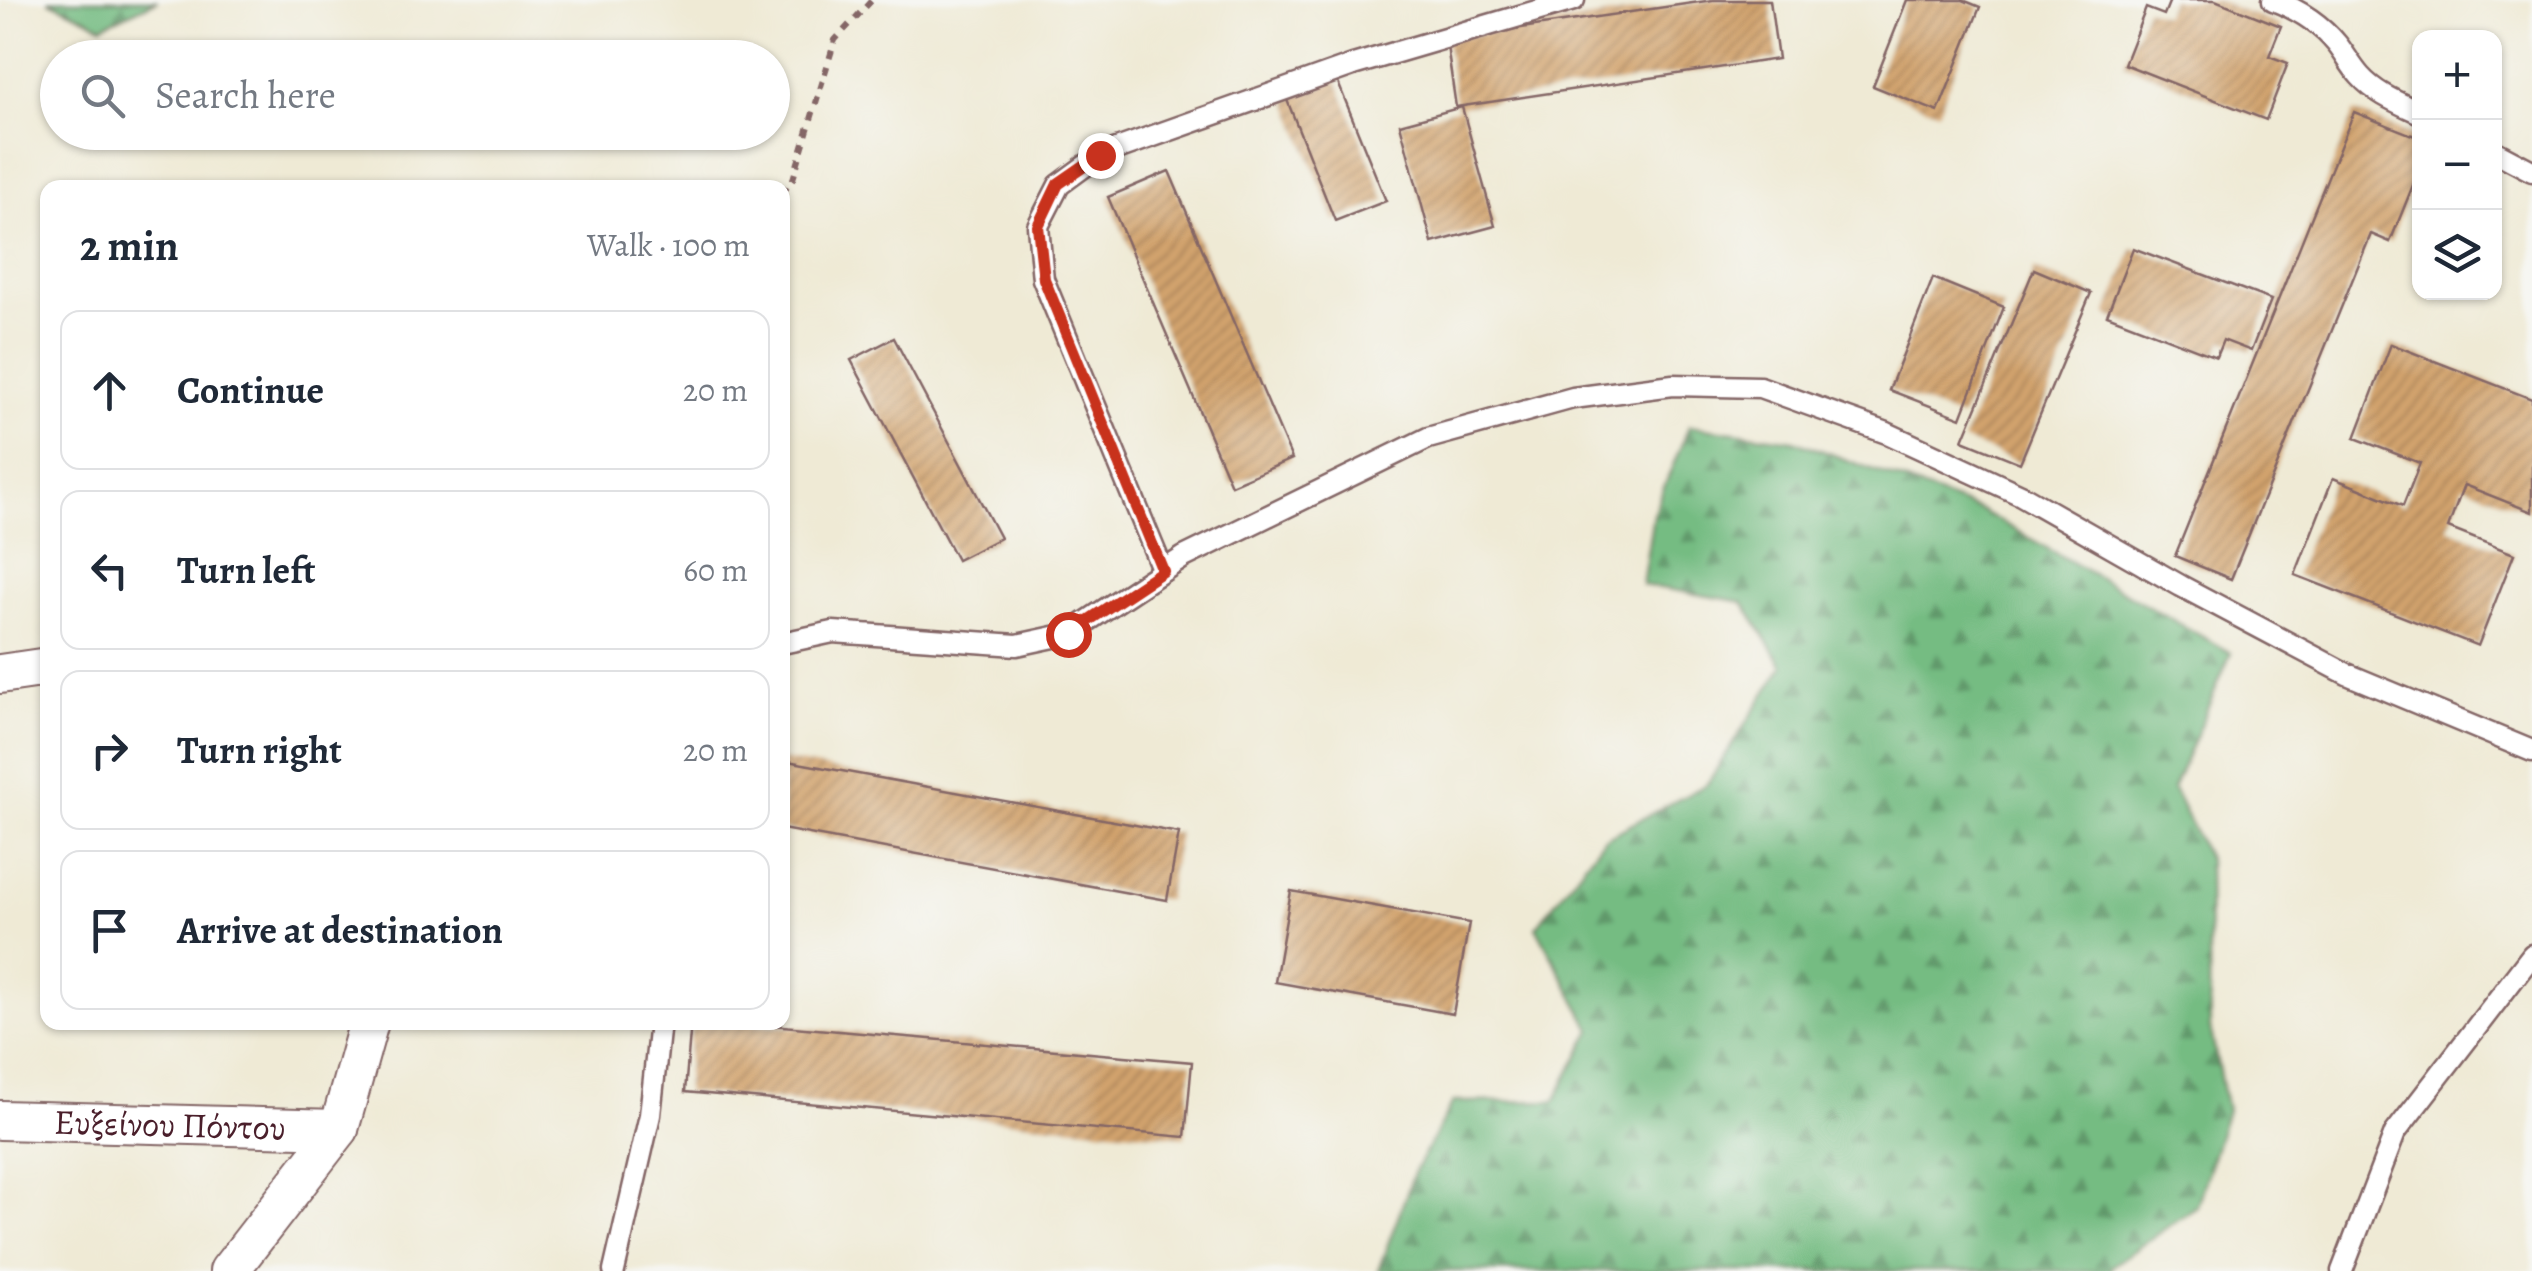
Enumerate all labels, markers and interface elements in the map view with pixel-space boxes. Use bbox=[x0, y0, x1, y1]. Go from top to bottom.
map controls bbox=[2412, 30, 2502, 300]
button: + bbox=[2412, 30, 2502, 120]
search box bbox=[40, 40, 790, 150]
icon: search bbox=[75, 68, 130, 123]
text: Search here bbox=[155, 69, 336, 121]
button: − bbox=[2412, 120, 2502, 210]
route end bbox=[1078, 133, 1124, 179]
button: layers bbox=[2412, 210, 2502, 300]
text: 2 min bbox=[80, 217, 179, 274]
text: Walk · 100 m bbox=[587, 223, 750, 267]
icon: ahead bbox=[82, 363, 137, 418]
text: Continue bbox=[177, 364, 324, 416]
text: 20 m bbox=[683, 368, 748, 412]
icon: left bbox=[82, 543, 137, 598]
text: Turn left bbox=[177, 544, 316, 596]
text: 60 m bbox=[683, 548, 748, 592]
route start bbox=[1046, 612, 1092, 658]
icon: right bbox=[82, 723, 137, 778]
text: Turn right bbox=[177, 724, 342, 776]
text: 20 m bbox=[683, 728, 748, 772]
icon: arrive bbox=[82, 903, 137, 958]
text: Arrive at destination bbox=[177, 904, 503, 956]
street label: Ευξείνου Πόντου bbox=[54, 1097, 286, 1152]

